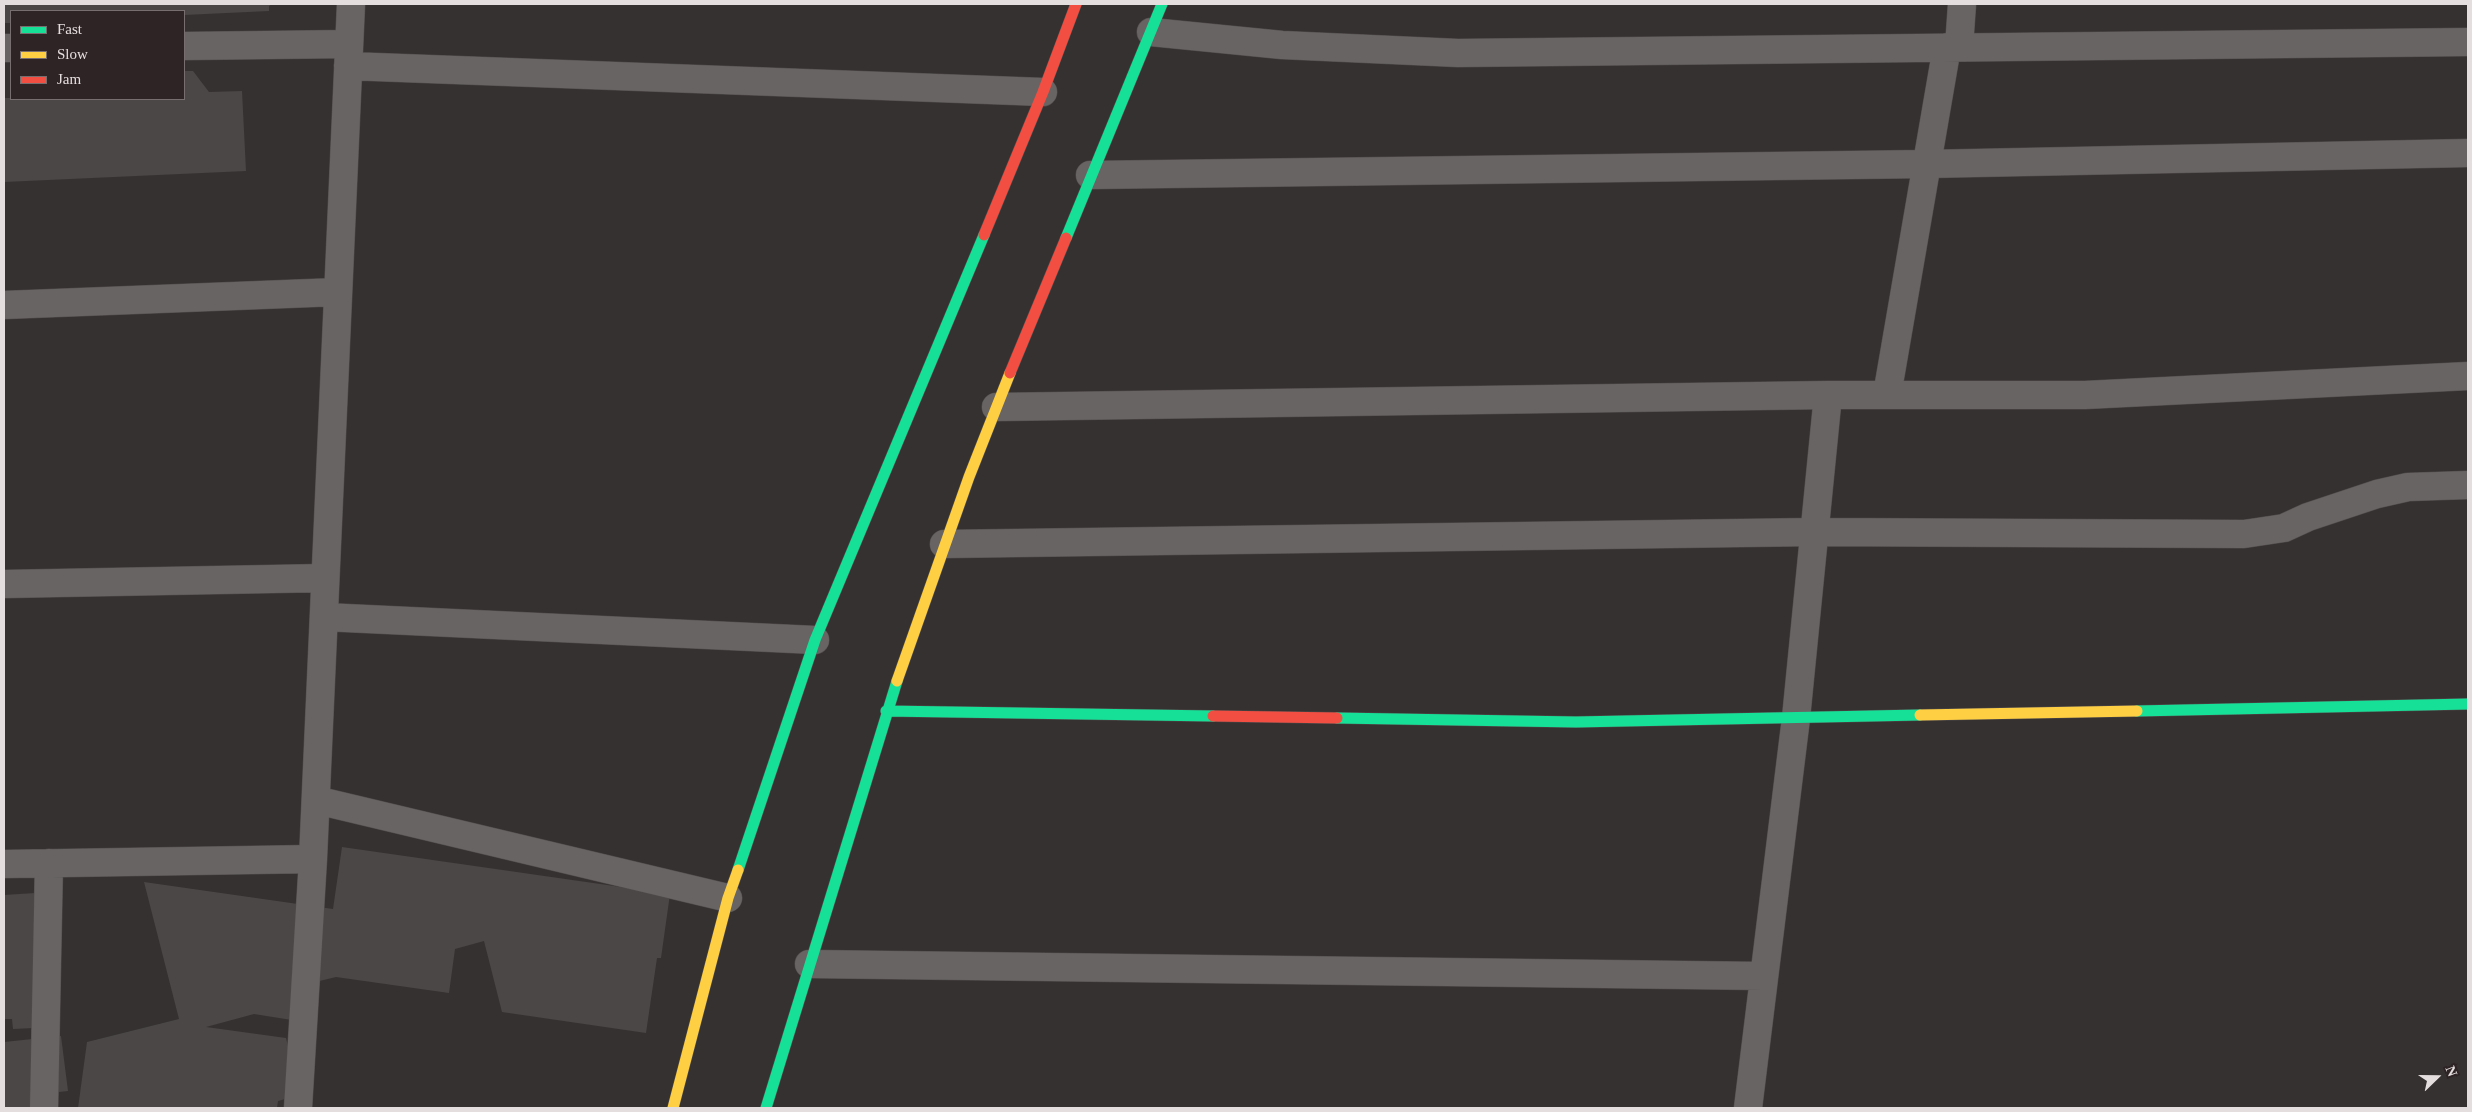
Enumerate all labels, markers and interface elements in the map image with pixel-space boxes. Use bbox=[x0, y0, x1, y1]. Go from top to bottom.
legend bbox=[10, 10, 185, 100]
text: Fast bbox=[57, 21, 82, 37]
text: Slow bbox=[57, 46, 88, 62]
text: Jam bbox=[57, 71, 81, 87]
north arrow bbox=[2412, 1052, 2462, 1102]
text: N bbox=[2443, 1064, 2460, 1079]

